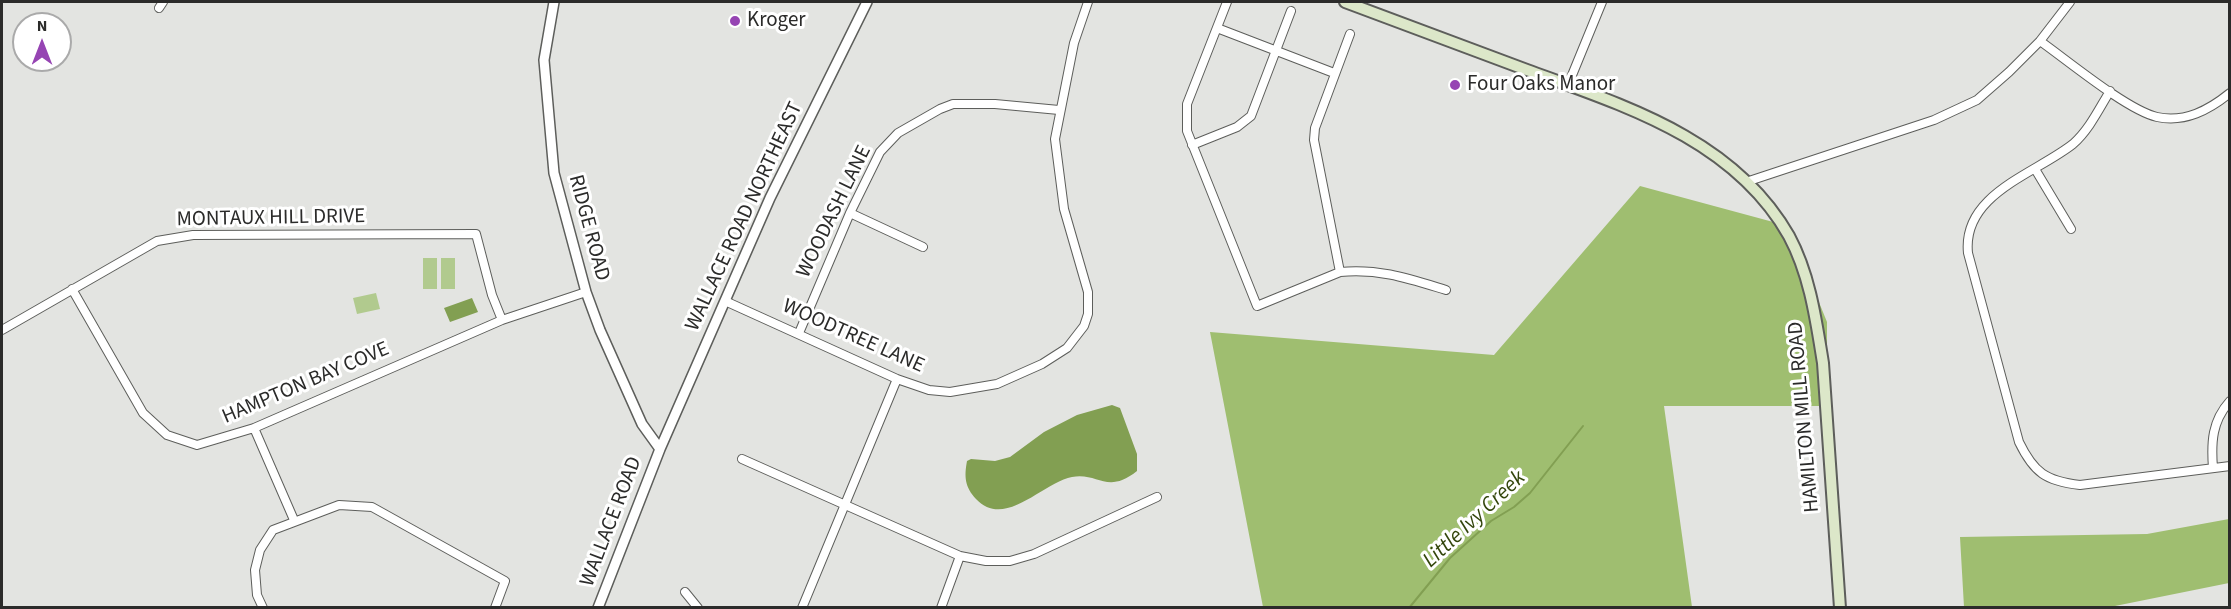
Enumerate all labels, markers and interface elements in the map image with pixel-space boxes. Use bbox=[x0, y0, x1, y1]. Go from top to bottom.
place label: Kroger bbox=[747, 8, 806, 34]
north arrow bbox=[12, 12, 72, 72]
marker: Kroger bbox=[728, 14, 742, 28]
text: N bbox=[37, 15, 47, 37]
place label: Four Oaks Manor bbox=[1467, 72, 1615, 98]
marker: Four Oaks Manor bbox=[1448, 78, 1462, 92]
street label: WALLACE ROAD NORTHEAST bbox=[681, 99, 809, 335]
street label: WOODASH LANE bbox=[792, 142, 878, 282]
street label: RIDGE ROAD bbox=[562, 172, 614, 284]
street label: MONTAUX HILL DRIVE bbox=[176, 205, 366, 233]
street label: WOODTREE LANE bbox=[778, 294, 928, 380]
street label: HAMILTON MILL ROAD bbox=[1784, 321, 1826, 513]
street label: HAMPTON BAY COVE bbox=[219, 337, 393, 431]
street label: WALLACE ROAD bbox=[576, 454, 648, 590]
water label: Little Ivy Creek bbox=[1418, 466, 1532, 574]

